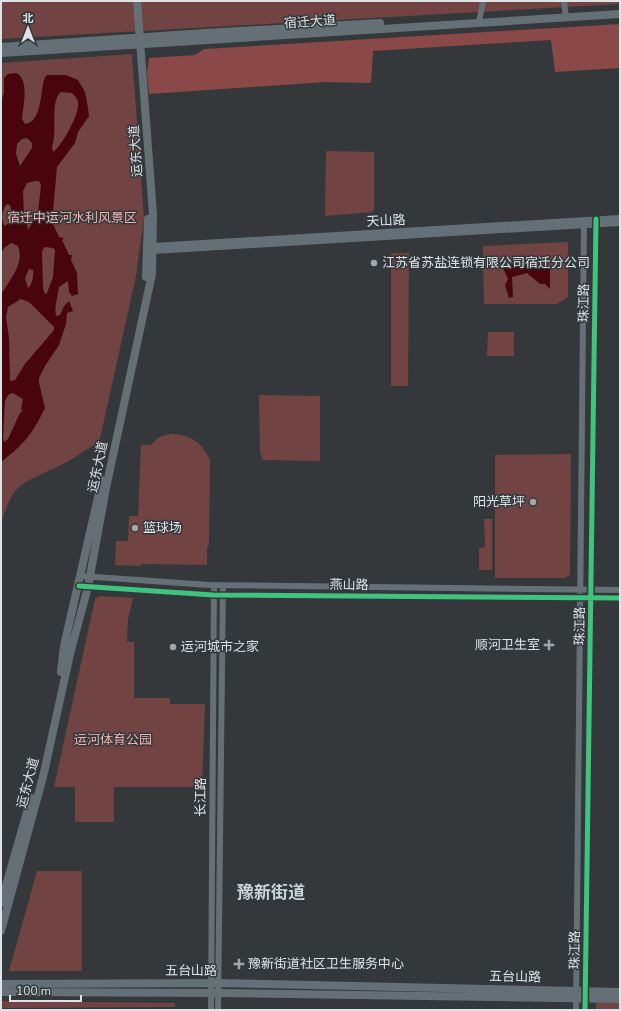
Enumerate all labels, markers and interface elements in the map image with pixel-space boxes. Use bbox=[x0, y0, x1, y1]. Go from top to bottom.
north arrow bbox=[8, 8, 48, 48]
text: 北 bbox=[23, 11, 34, 26]
street label: 宿迁大道 bbox=[283, 11, 337, 33]
street label: 运东大道 bbox=[125, 124, 147, 178]
park label: 宿迁中运河水利风景区 bbox=[7, 209, 137, 227]
street label: 天山路 bbox=[366, 211, 406, 231]
place label: 江苏省苏盐连锁有限公司宿迁分公司 bbox=[382, 254, 590, 272]
marker: 江苏省苏盐连锁有限公司宿迁分公司 bbox=[369, 258, 379, 268]
street label: 珠江路 bbox=[575, 283, 593, 323]
street label: 运东大道 bbox=[84, 440, 112, 494]
place label: 阳光草坪 bbox=[473, 493, 525, 511]
marker: 阳光草坪 bbox=[528, 497, 538, 507]
place label: 篮球场 bbox=[143, 519, 182, 537]
marker: 篮球场 bbox=[130, 523, 140, 533]
street label: 燕山路 bbox=[329, 576, 369, 594]
street label: 珠江路 bbox=[571, 606, 589, 646]
place label: 顺河卫生室 bbox=[475, 636, 540, 654]
place label: 运河城市之家 bbox=[181, 638, 259, 656]
marker: 顺河卫生室 bbox=[543, 639, 555, 651]
marker: 运河城市之家 bbox=[168, 642, 178, 652]
park label: 运河体育公园 bbox=[74, 731, 152, 749]
street label: 运东大道 bbox=[13, 756, 43, 810]
street label: 长江路 bbox=[192, 777, 210, 817]
district label: 豫新街道 bbox=[237, 881, 305, 904]
street label: 珠江路 bbox=[566, 930, 584, 970]
place label: 豫新街道社区卫生服务中心 bbox=[248, 955, 404, 973]
marker: 豫新街道社区卫生服务中心 bbox=[233, 958, 245, 970]
street label: 五台山路 bbox=[165, 962, 217, 980]
street label: 五台山路 bbox=[489, 968, 541, 986]
scale bar bbox=[10, 977, 81, 1003]
text: 100 m bbox=[16, 983, 51, 999]

